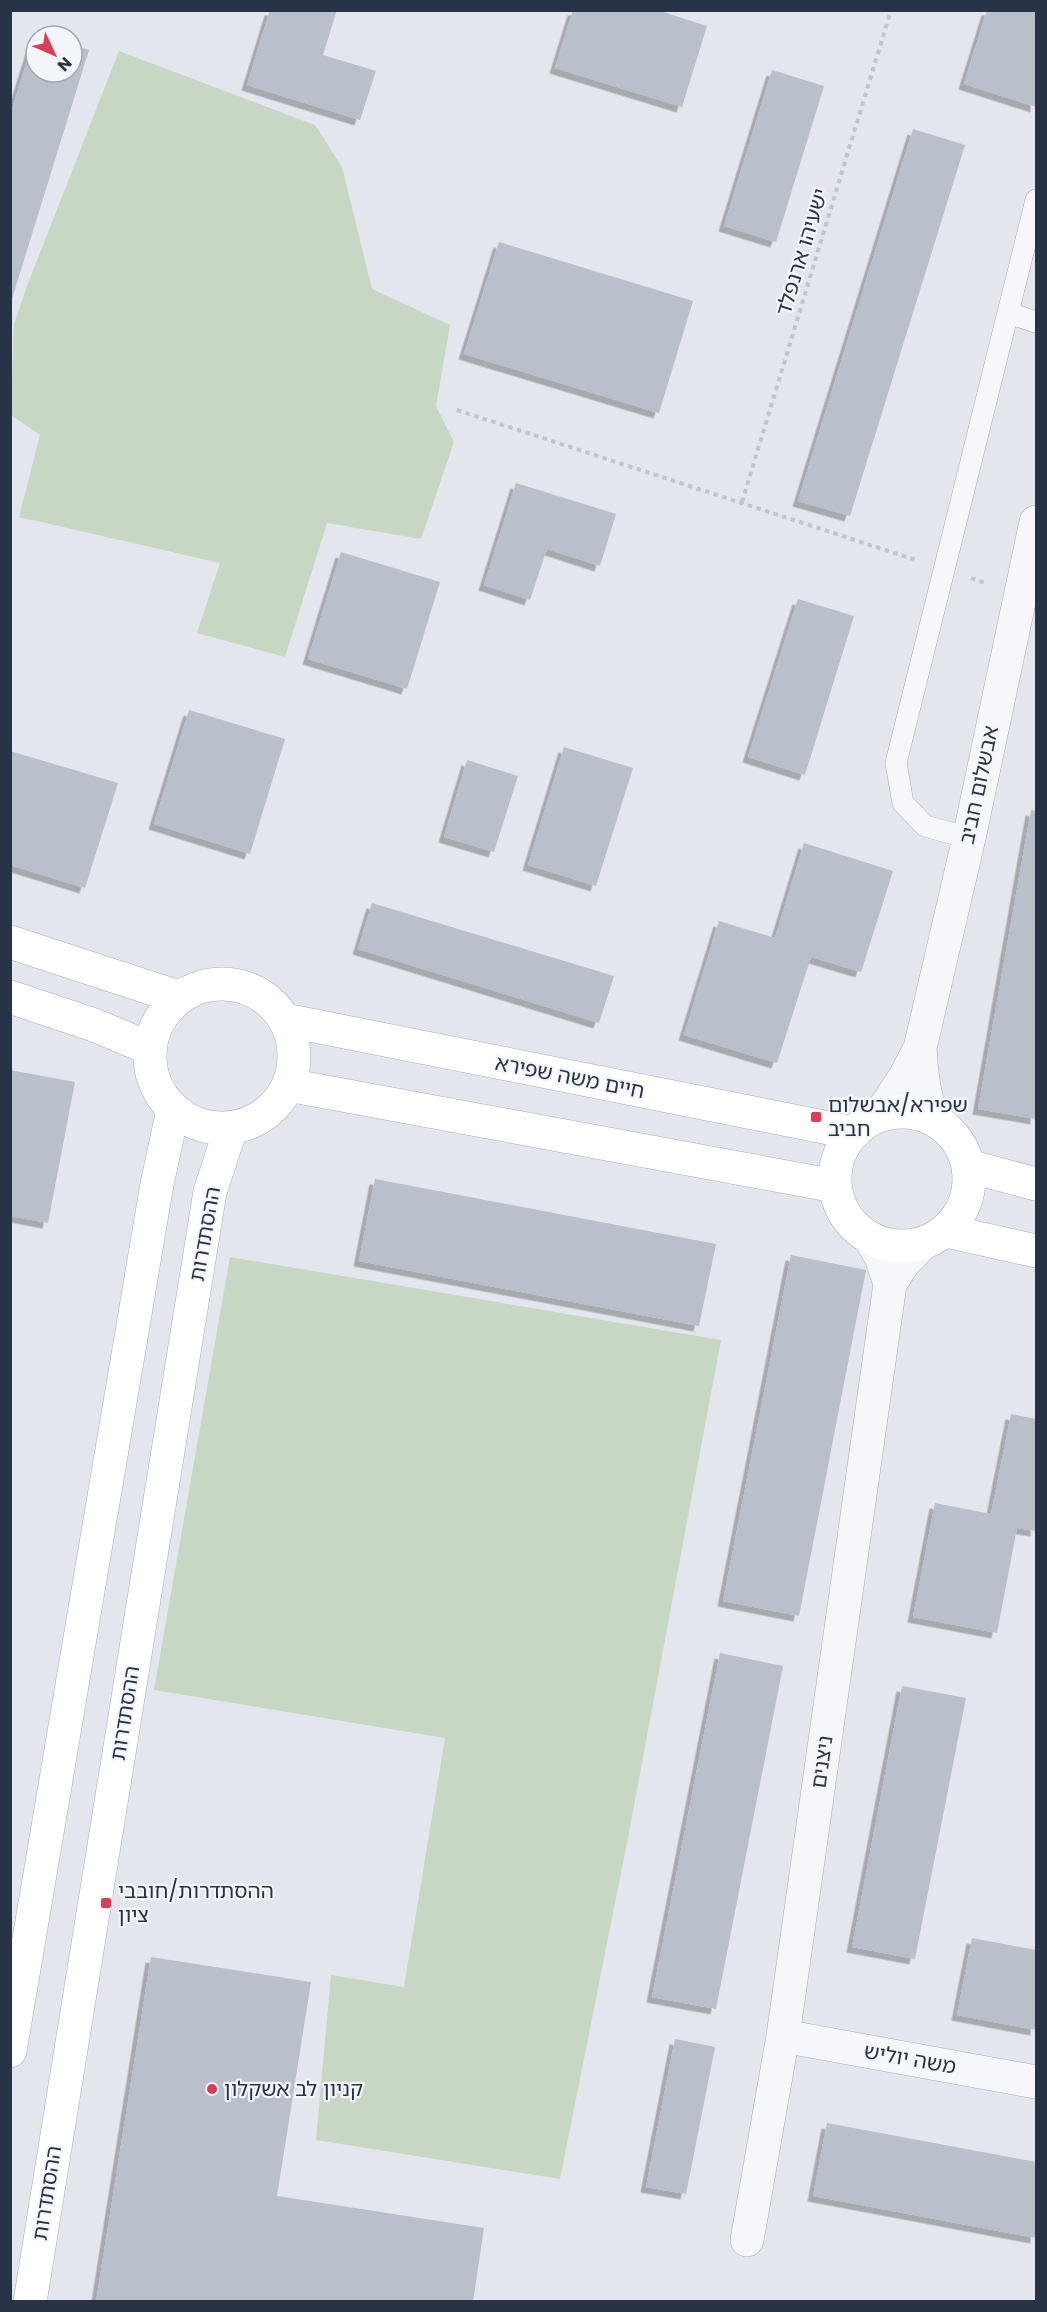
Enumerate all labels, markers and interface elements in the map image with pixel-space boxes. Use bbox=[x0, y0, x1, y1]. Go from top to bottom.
north arrow bbox=[24, 24, 84, 84]
text: N bbox=[52, 52, 77, 76]
street label: ישעיהו ארנפלד bbox=[768, 185, 835, 319]
street label: אבשלום חביב bbox=[952, 723, 1005, 847]
street label: חיים משה שפירא bbox=[493, 1048, 647, 1105]
place label: שפירא/אבשלום חביב bbox=[828, 1090, 968, 1143]
marker: שפירא/אבשלום חביב bbox=[809, 1110, 823, 1124]
street label: ההסתדרות bbox=[182, 1184, 227, 1284]
street label: ההסתדרות bbox=[103, 1663, 146, 1762]
street label: ניצנים bbox=[803, 1734, 840, 1790]
place label: ההסתדרות/חובבי ציון bbox=[118, 1876, 274, 1929]
marker: ההסתדרות/חובבי ציון bbox=[99, 1896, 113, 1910]
street label: משה יוליש bbox=[862, 2036, 959, 2081]
place label: קניון לב אשקלון bbox=[224, 2074, 363, 2103]
marker: קניון לב אשקלון bbox=[205, 2082, 219, 2096]
street label: ההסתדרות bbox=[25, 2143, 68, 2242]

